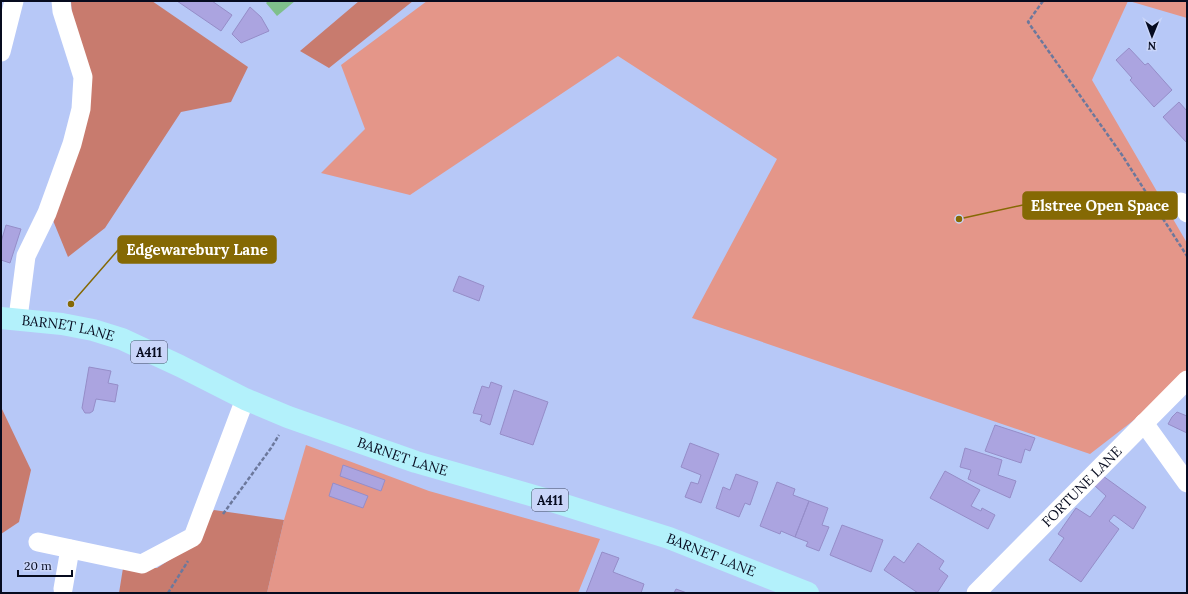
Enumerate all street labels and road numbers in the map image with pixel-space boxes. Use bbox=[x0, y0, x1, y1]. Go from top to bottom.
street label: BARNET LANE bbox=[21, 311, 117, 345]
road number: A411 bbox=[131, 341, 167, 363]
street label: BARNET LANE bbox=[355, 433, 450, 480]
street label: FORTUNE LANE bbox=[1038, 442, 1126, 531]
road number: A411 bbox=[532, 489, 568, 511]
street label: BARNET LANE bbox=[664, 529, 759, 581]

